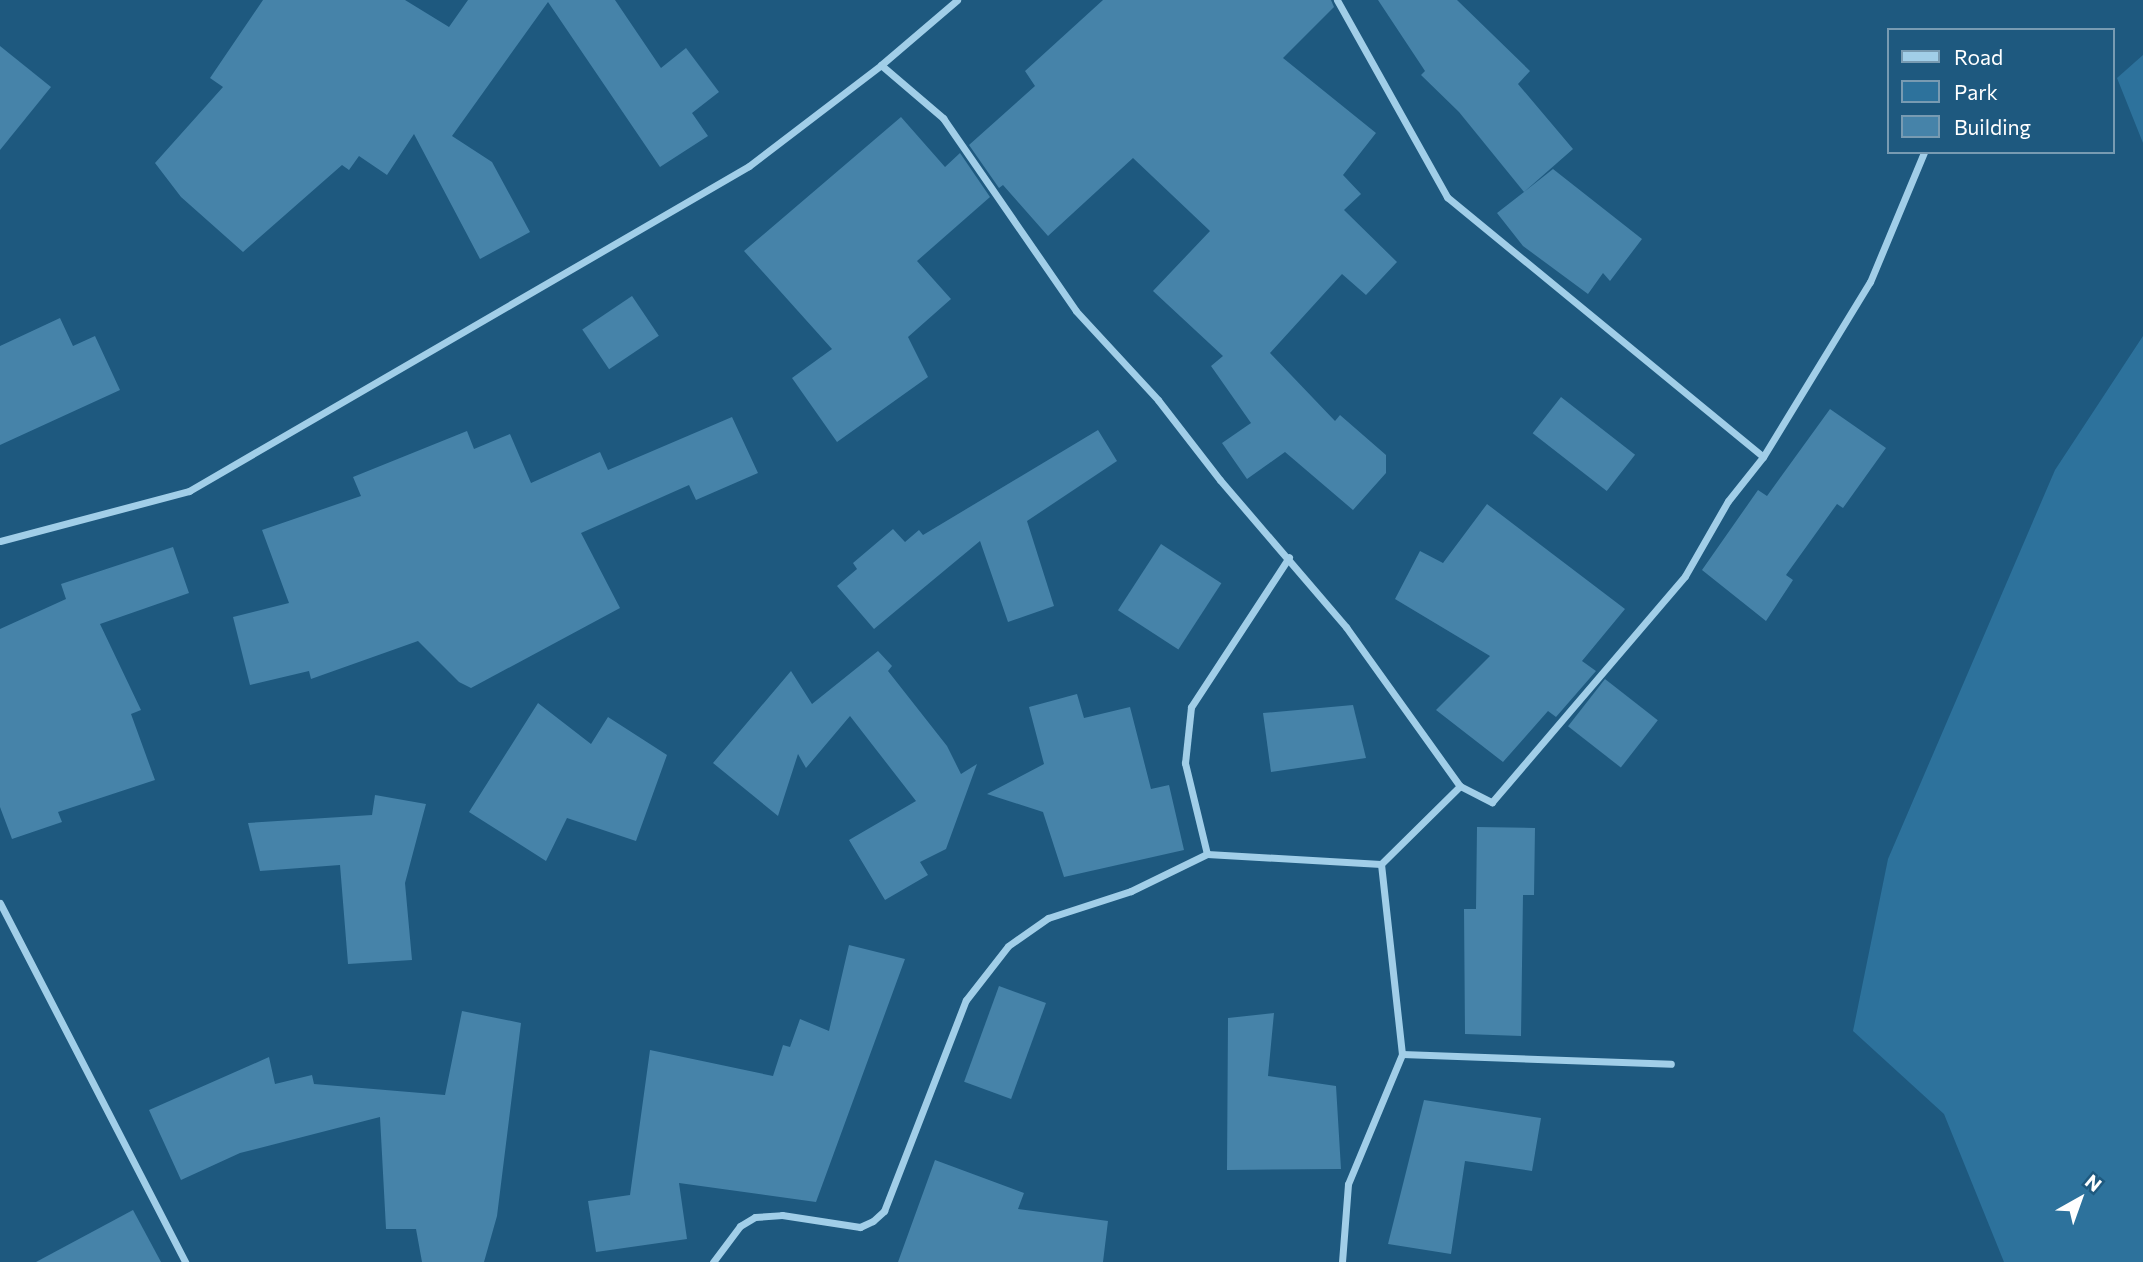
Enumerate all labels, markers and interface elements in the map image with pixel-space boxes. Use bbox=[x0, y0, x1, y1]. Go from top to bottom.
legend bbox=[1888, 28, 2115, 154]
text: Road bbox=[1954, 44, 2003, 69]
text: Park bbox=[1954, 79, 1998, 104]
text: Building bbox=[1954, 114, 2031, 139]
north arrow bbox=[2045, 1164, 2115, 1234]
text: N bbox=[2081, 1169, 2107, 1196]

